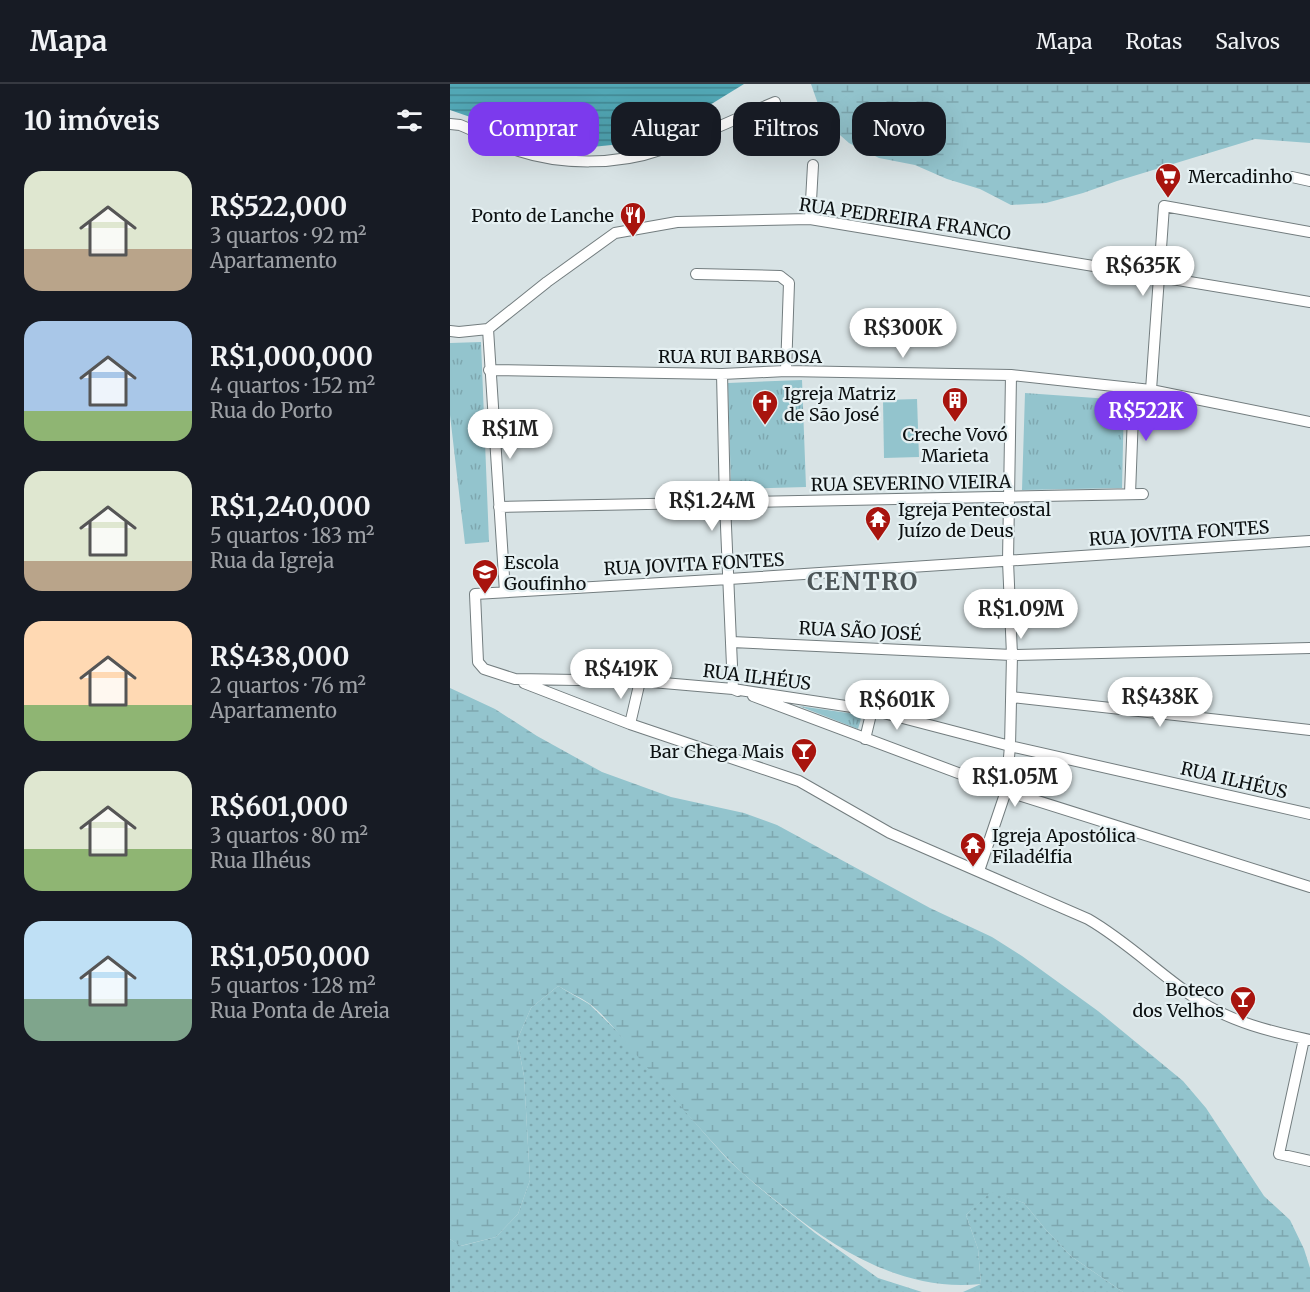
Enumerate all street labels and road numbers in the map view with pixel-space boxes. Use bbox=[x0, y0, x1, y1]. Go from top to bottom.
street label: RUA PEDREIRA FRANCO bbox=[798, 193, 1012, 245]
street label: RUA RUI BARBOSA bbox=[658, 345, 822, 368]
street label: RUA SEVERINO VIEIRA bbox=[811, 470, 1012, 496]
street label: RUA JOVITA FONTES bbox=[1088, 515, 1270, 551]
street label: RUA JOVITA FONTES bbox=[603, 548, 785, 580]
street label: RUA SÃO JOSÉ bbox=[798, 616, 923, 646]
street label: RUA ILHÉUS bbox=[702, 659, 813, 695]
street label: RUA ILHÉUS bbox=[1178, 757, 1290, 804]

